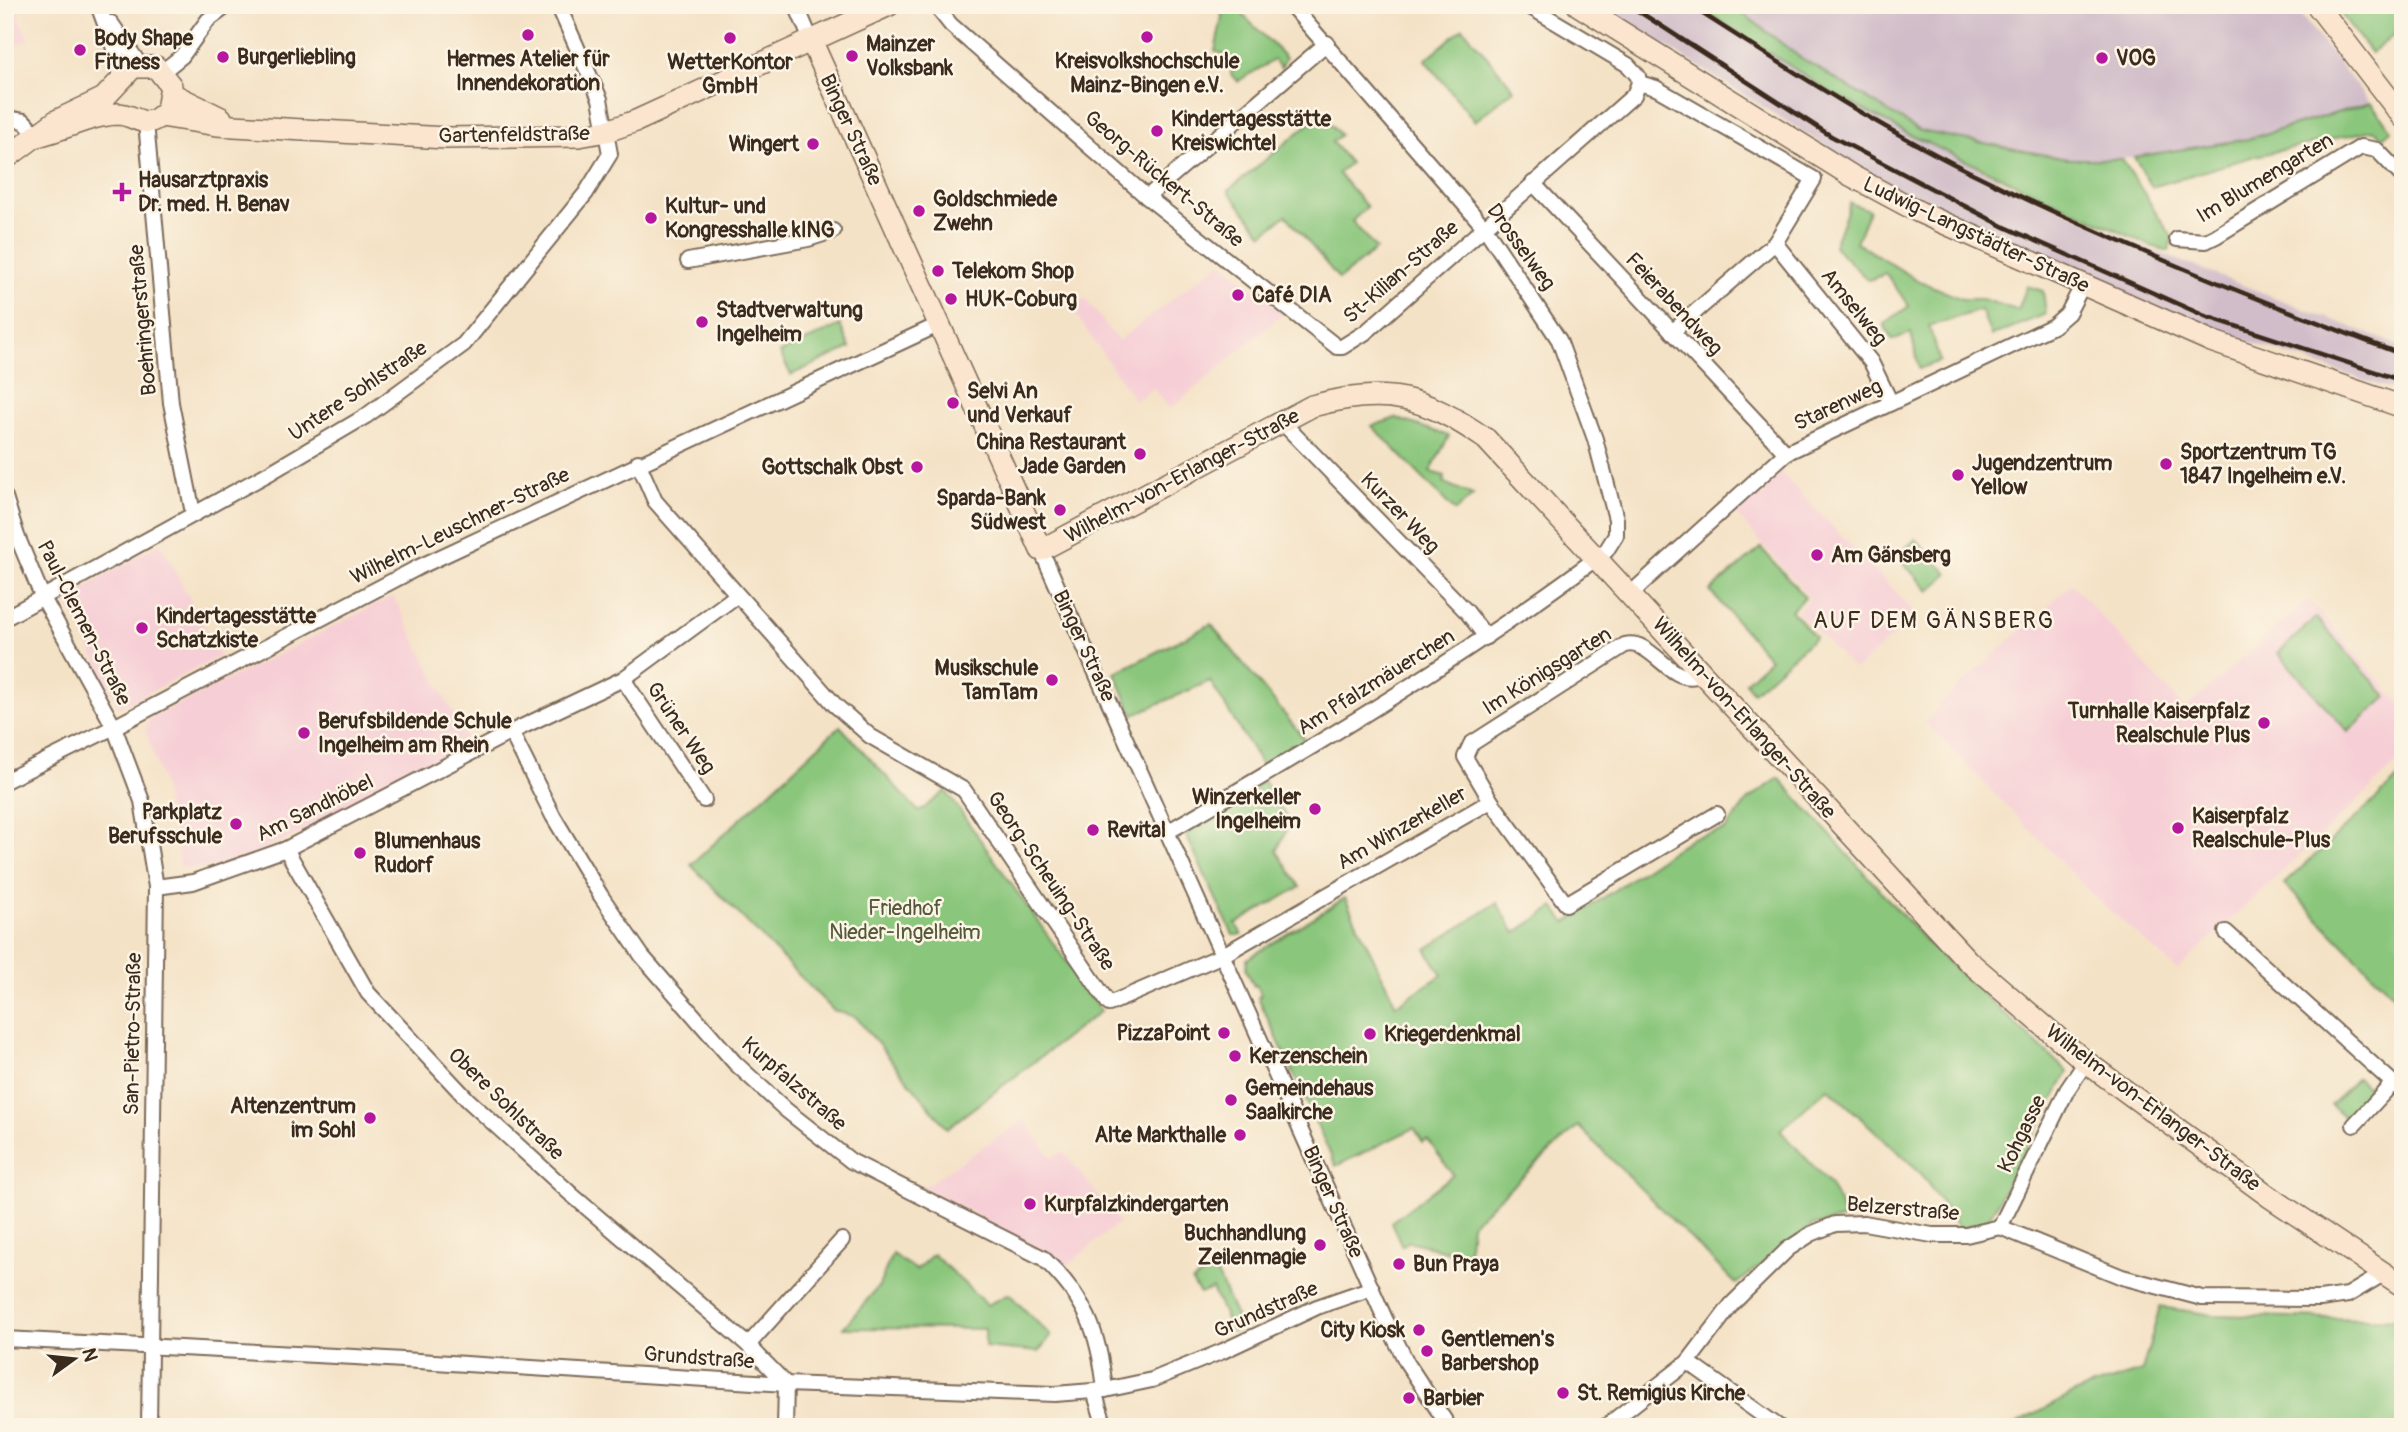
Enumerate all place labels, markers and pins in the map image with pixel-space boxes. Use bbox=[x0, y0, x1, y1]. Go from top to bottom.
place label: Body Shape Fitness bbox=[94, 25, 194, 76]
marker: Hermes Atelier für Innendekoration bbox=[520, 27, 536, 43]
marker: Kreisvolkshochschule Mainz-Bingen e.V. bbox=[1139, 29, 1155, 45]
marker: WetterKontor GmbH bbox=[722, 30, 738, 46]
place label: Mainzer Volksbank bbox=[866, 31, 953, 82]
marker: Body Shape Fitness bbox=[72, 42, 88, 58]
place label: Burgerliebling bbox=[237, 44, 356, 71]
place label: VOG bbox=[2116, 45, 2156, 72]
place label: Hermes Atelier für Innendekoration bbox=[446, 46, 610, 97]
marker: Mainzer Volksbank bbox=[844, 48, 860, 64]
place label: Kreisvolkshochschule Mainz-Bingen e.V. bbox=[1055, 48, 1240, 99]
marker: Burgerliebling bbox=[215, 49, 231, 65]
place label: WetterKontor GmbH bbox=[667, 49, 793, 100]
marker: VOG bbox=[2094, 50, 2110, 66]
place label: Kindertagesstätte Kreiswichtel bbox=[1171, 106, 1332, 157]
marker: Kindertagesstätte Kreiswichtel bbox=[1149, 123, 1165, 139]
place label: Wingert bbox=[729, 131, 800, 158]
marker: Wingert bbox=[805, 136, 821, 152]
place label: Hausarztpraxis Dr. med. H. Benav bbox=[138, 167, 290, 218]
marker: Hausarztpraxis Dr. med. H. Benav bbox=[112, 182, 132, 202]
place label: Goldschmiede Zwehn bbox=[933, 186, 1058, 237]
place label: Kultur- und Kongresshalle kING bbox=[665, 193, 835, 244]
marker: Goldschmiede Zwehn bbox=[911, 203, 927, 219]
marker: Kultur- und Kongresshalle kING bbox=[643, 210, 659, 226]
place label: Telekom Shop bbox=[951, 258, 1074, 285]
marker: Telekom Shop bbox=[930, 263, 946, 279]
place label: Café DIA bbox=[1252, 282, 1332, 309]
place label: HUK-Coburg bbox=[965, 286, 1077, 313]
marker: Café DIA bbox=[1230, 287, 1246, 303]
marker: HUK-Coburg bbox=[943, 291, 959, 307]
place label: Stadtverwaltung Ingelheim bbox=[716, 297, 863, 348]
marker: Stadtverwaltung Ingelheim bbox=[694, 314, 710, 330]
place label: Selvi An und Verkauf bbox=[967, 378, 1072, 429]
marker: Selvi An und Verkauf bbox=[945, 395, 961, 411]
place label: China Restaurant Jade Garden bbox=[976, 429, 1127, 480]
place label: Sportzentrum TG 1847 Ingelheim e.V. bbox=[2180, 439, 2346, 490]
marker: China Restaurant Jade Garden bbox=[1132, 446, 1148, 462]
place label: Jugendzentrum Yellow bbox=[1971, 450, 2113, 501]
place label: Gottschalk Obst bbox=[761, 454, 904, 481]
marker: Sportzentrum TG 1847 Ingelheim e.V. bbox=[2158, 456, 2174, 472]
marker: Gottschalk Obst bbox=[909, 459, 925, 475]
marker: Jugendzentrum Yellow bbox=[1950, 467, 1966, 483]
place label: Sparda-Bank Südwest bbox=[936, 485, 1047, 536]
marker: Sparda-Bank Südwest bbox=[1052, 502, 1068, 518]
place label: Am Gänsberg bbox=[1831, 542, 1951, 569]
marker: Am Gänsberg bbox=[1809, 547, 1825, 563]
place label: Kindertagesstätte Schatzkiste bbox=[156, 603, 317, 654]
marker: Kindertagesstätte Schatzkiste bbox=[134, 620, 150, 636]
place label: Musikschule TamTam bbox=[935, 655, 1039, 706]
marker: Musikschule TamTam bbox=[1044, 672, 1060, 688]
place label: Turnhalle Kaiserpfalz Realschule Plus bbox=[2067, 698, 2251, 749]
place label: Berufsbildende Schule Ingelheim am Rhein bbox=[318, 708, 512, 759]
marker: Turnhalle Kaiserpfalz Realschule Plus bbox=[2256, 715, 2272, 731]
marker: Berufsbildende Schule Ingelheim am Rhein bbox=[296, 725, 312, 741]
place label: Winzerkeller Ingelheim bbox=[1192, 784, 1301, 835]
place label: Parkplatz Berufsschule bbox=[108, 799, 223, 850]
marker: Winzerkeller Ingelheim bbox=[1307, 801, 1323, 817]
place label: Kaiserpfalz Realschule-Plus bbox=[2192, 803, 2331, 854]
marker: Parkplatz Berufsschule bbox=[228, 816, 244, 832]
place label: Revital bbox=[1107, 817, 1166, 844]
marker: Kaiserpfalz Realschule-Plus bbox=[2170, 820, 2186, 836]
marker: Revital bbox=[1085, 822, 1101, 838]
place label: Blumenhaus Rudorf bbox=[374, 828, 481, 879]
marker: Blumenhaus Rudorf bbox=[352, 845, 368, 861]
place label: PizzaPoint bbox=[1116, 1020, 1211, 1047]
place label: Kriegerdenkmal bbox=[1384, 1021, 1521, 1048]
marker: PizzaPoint bbox=[1216, 1025, 1232, 1041]
marker: Kriegerdenkmal bbox=[1362, 1026, 1378, 1042]
place label: Kerzenschein bbox=[1249, 1043, 1368, 1070]
marker: Kerzenschein bbox=[1227, 1048, 1243, 1064]
place label: Gemeindehaus Saalkirche bbox=[1245, 1075, 1374, 1126]
marker: Gemeindehaus Saalkirche bbox=[1223, 1092, 1239, 1108]
place label: Altenzentrum im Sohl bbox=[230, 1093, 356, 1144]
marker: Altenzentrum im Sohl bbox=[362, 1110, 378, 1126]
place label: Alte Markthalle bbox=[1094, 1122, 1227, 1149]
marker: Alte Markthalle bbox=[1232, 1127, 1248, 1143]
place label: Kurpfalzkindergarten bbox=[1044, 1191, 1229, 1218]
marker: Kurpfalzkindergarten bbox=[1022, 1196, 1038, 1212]
place label: Buchhandlung Zeilenmagie bbox=[1184, 1220, 1307, 1271]
marker: Buchhandlung Zeilenmagie bbox=[1312, 1237, 1328, 1253]
place label: Bun Praya bbox=[1413, 1251, 1499, 1278]
marker: Bun Praya bbox=[1391, 1256, 1407, 1272]
place label: City Kiosk bbox=[1320, 1317, 1405, 1344]
marker: City Kiosk bbox=[1411, 1322, 1427, 1338]
place label: Gentlemen's Barbershop bbox=[1441, 1326, 1555, 1377]
marker: Gentlemen's Barbershop bbox=[1419, 1343, 1435, 1359]
place label: St. Remigius Kirche bbox=[1577, 1380, 1746, 1407]
place label: Barbier bbox=[1423, 1385, 1485, 1412]
marker: St. Remigius Kirche bbox=[1555, 1385, 1571, 1401]
marker: Barbier bbox=[1401, 1390, 1417, 1406]

